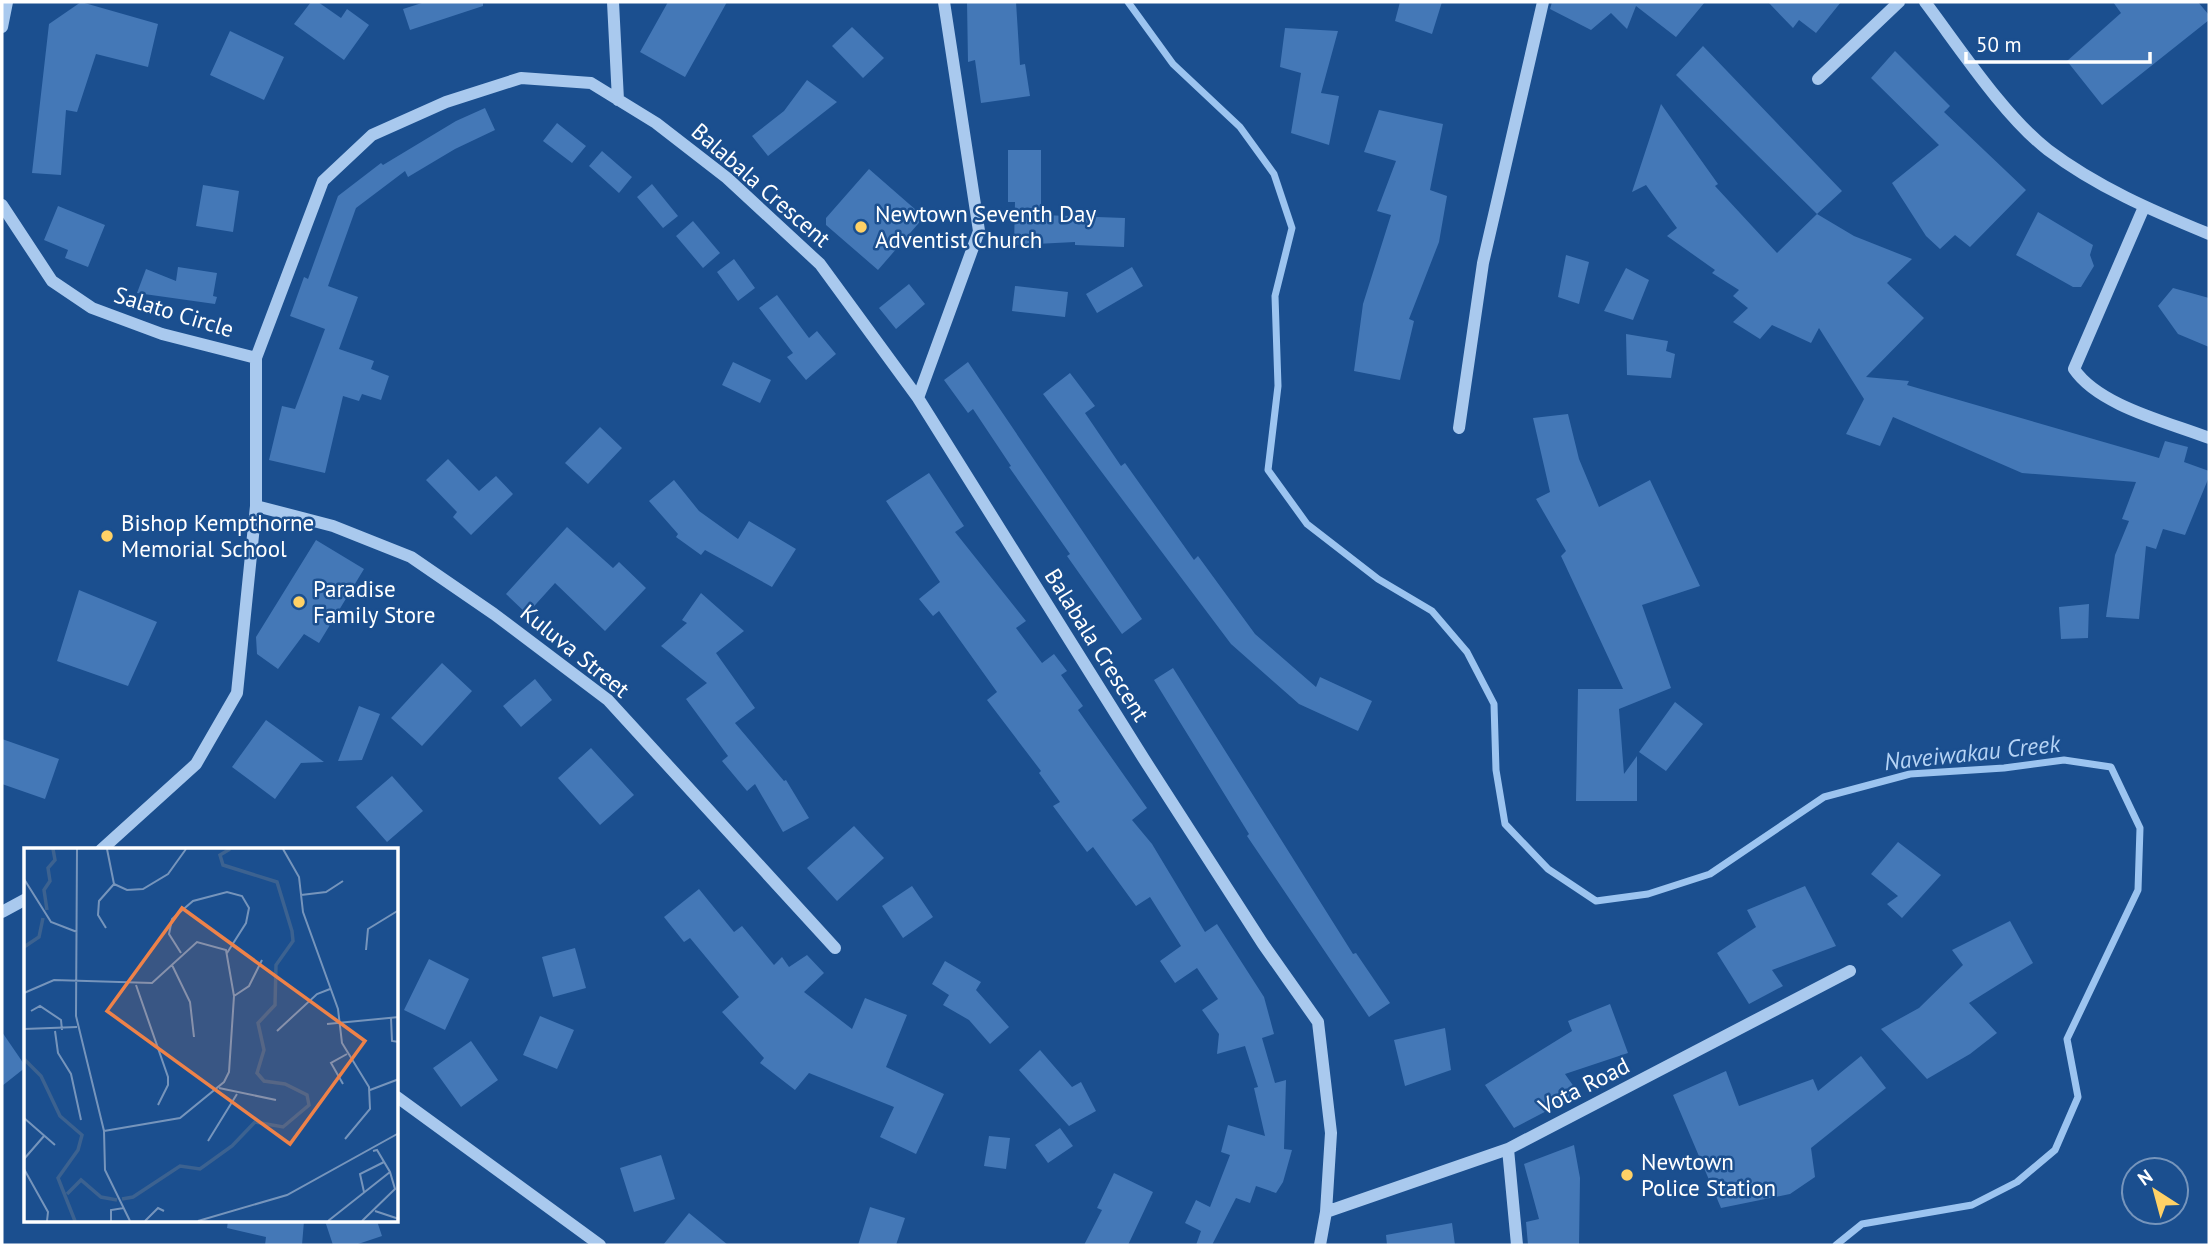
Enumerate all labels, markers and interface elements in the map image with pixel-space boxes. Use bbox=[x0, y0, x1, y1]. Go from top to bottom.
scale bar bbox=[1966, 21, 2150, 65]
text: 50 m bbox=[1976, 31, 2022, 58]
street label: Balabala Crescent bbox=[686, 116, 837, 253]
place label: Newtown Seventh Day Adventist Church bbox=[875, 199, 1097, 254]
marker: Newtown Seventh Day Adventist Church bbox=[853, 219, 869, 235]
street label: Salato Circle bbox=[111, 280, 238, 343]
place label: Bishop Kempthorne Memorial School bbox=[121, 508, 314, 563]
marker: Bishop Kempthorne Memorial School bbox=[99, 528, 115, 544]
street label: Balabala Crescent bbox=[1039, 563, 1156, 727]
place label: Paradise Family Store bbox=[313, 574, 435, 629]
marker: Paradise Family Store bbox=[291, 594, 307, 610]
street label: Kuluva Street bbox=[515, 598, 636, 704]
water label: Naveiwakau Creek bbox=[1883, 728, 2063, 777]
inset map bbox=[24, 848, 399, 1222]
street label: Vota Road bbox=[1533, 1050, 1634, 1121]
place label: Newtown Police Station bbox=[1641, 1147, 1776, 1202]
north arrow bbox=[2120, 1156, 2190, 1226]
text: N bbox=[2133, 1164, 2157, 1191]
marker: Newtown Police Station bbox=[1619, 1167, 1635, 1183]

